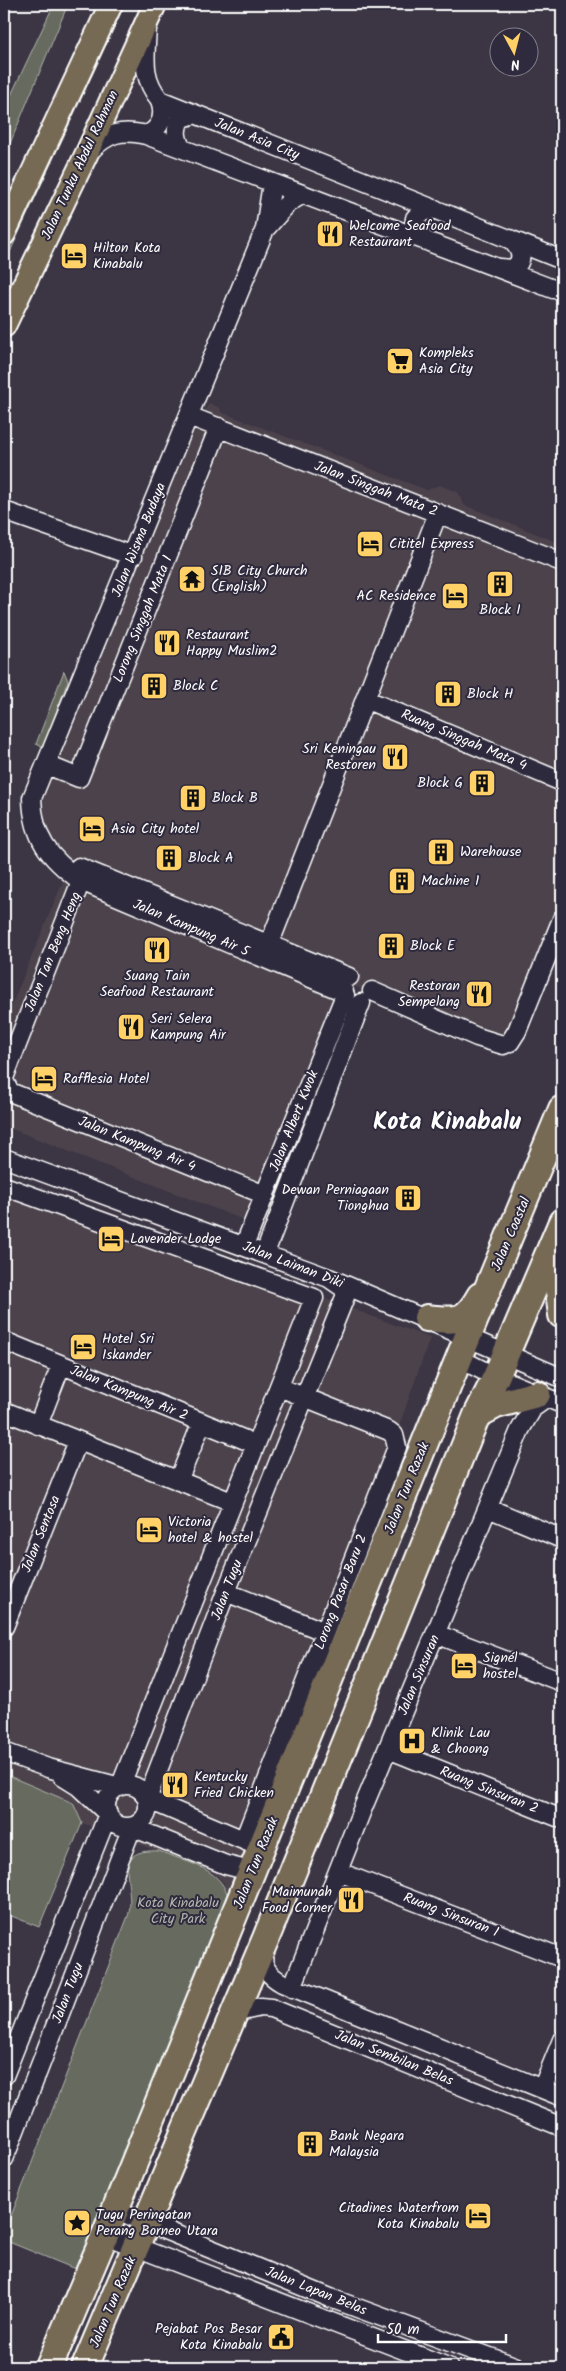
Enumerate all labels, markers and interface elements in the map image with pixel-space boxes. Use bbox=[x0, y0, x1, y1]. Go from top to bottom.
north arrow bbox=[488, 28, 538, 78]
text: N bbox=[510, 52, 521, 75]
street label: Jalan Tunku Abdul Rahman bbox=[36, 87, 124, 243]
street label: Jalan Asia City bbox=[211, 112, 303, 166]
place label: Welcome Seafood Restaurant bbox=[349, 215, 452, 253]
restaurant icon: Welcome Seafood Restaurant bbox=[315, 219, 345, 249]
place label: Hilton Kota Kinabalu bbox=[93, 237, 161, 275]
hotel icon: Hilton Kota Kinabalu bbox=[59, 241, 89, 271]
place label: Kompleks Asia City bbox=[419, 342, 474, 380]
supermarket icon: Kompleks Asia City bbox=[385, 346, 415, 376]
street label: Jalan Singgah Mata 2 bbox=[311, 455, 441, 523]
street label: Jalan Wisma Budaya bbox=[106, 479, 172, 601]
hotel icon: Cititel Express bbox=[355, 529, 385, 559]
place label: Cititel Express bbox=[389, 533, 474, 555]
street label: Lorong Singgah Mata 1 bbox=[107, 552, 179, 686]
place label: SIB City Church (English) bbox=[211, 560, 308, 598]
temple icon: SIB City Church (English) bbox=[177, 564, 207, 594]
building icon: Block I bbox=[485, 569, 515, 599]
hotel icon: AC Residence bbox=[440, 581, 470, 611]
place label: AC Residence bbox=[356, 585, 437, 607]
place label: Block I bbox=[479, 599, 521, 621]
place label: Restaurant Happy Muslim2 bbox=[186, 624, 277, 662]
restaurant icon: Restaurant Happy Muslim2 bbox=[152, 628, 182, 658]
building icon: Block C bbox=[139, 671, 169, 701]
place label: Block C bbox=[173, 675, 219, 697]
building icon: Block H bbox=[433, 679, 463, 709]
place label: Block H bbox=[467, 683, 513, 705]
street label: Ruang Singgah Mata 4 bbox=[397, 703, 531, 777]
place label: Sri Keningau Restoren bbox=[302, 738, 376, 776]
restaurant icon: Sri Keningau Restoren bbox=[380, 742, 410, 772]
building icon: Block G bbox=[467, 768, 497, 798]
place label: Block G bbox=[417, 772, 463, 794]
building icon: Block B bbox=[178, 783, 208, 813]
place label: Block B bbox=[212, 787, 258, 809]
hotel icon: Asia City hotel bbox=[77, 814, 107, 844]
place label: Asia City hotel bbox=[111, 818, 200, 840]
building icon: Warehouse bbox=[426, 837, 456, 867]
place label: Warehouse bbox=[460, 841, 522, 863]
building icon: Block A bbox=[154, 843, 184, 873]
place label: Block A bbox=[188, 847, 234, 869]
building icon: Machine 1 bbox=[387, 866, 417, 896]
place label: Machine 1 bbox=[421, 870, 479, 892]
street label: Jalan Tan Beng Heng bbox=[19, 889, 87, 1015]
street label: Jalan Kampung Air 5 bbox=[129, 893, 254, 963]
building icon: Block E bbox=[376, 931, 406, 961]
restaurant icon: Suang Tain Seafood Restaurant bbox=[142, 935, 172, 965]
place label: Block E bbox=[410, 935, 456, 957]
place label: Suang Tain Seafood Restaurant bbox=[100, 965, 215, 1003]
place label: Restoran Sempelang bbox=[398, 975, 460, 1013]
restaurant icon: Restoran Sempelang bbox=[464, 979, 494, 1009]
place label: Seri Selera Kampung Air bbox=[150, 1008, 227, 1046]
restaurant icon: Seri Selera Kampung Air bbox=[116, 1012, 146, 1042]
hotel icon: Rafflesia Hotel bbox=[29, 1064, 59, 1094]
street label: Jalan Albert Kwok bbox=[264, 1066, 325, 1175]
place label: Rafflesia Hotel bbox=[63, 1068, 150, 1090]
district label: Kota Kinabalu bbox=[373, 1103, 521, 1142]
street label: Jalan Kampung Air 4 bbox=[75, 1110, 199, 1178]
place label: Dewan Perniagaan Tionghua bbox=[281, 1179, 389, 1217]
building icon: Dewan Perniagaan Tionghua bbox=[393, 1183, 423, 1213]
street label: Jalan Coastal bbox=[485, 1193, 537, 1275]
hotel icon: Lavender Lodge bbox=[96, 1224, 126, 1254]
place label: Lavender Lodge bbox=[130, 1228, 222, 1250]
street label: Jalan Laiman Diki bbox=[239, 1236, 347, 1295]
place label: Hotel Sri Iskander bbox=[102, 1328, 155, 1366]
hotel icon: Hotel Sri Iskander bbox=[68, 1332, 98, 1362]
street label: Jalan Kampung Air 2 bbox=[67, 1359, 191, 1427]
street label: Jalan Tun Razak bbox=[379, 1438, 436, 1537]
street label: Jalan Sentosa bbox=[16, 1492, 66, 1576]
place label: Victoria hotel & hostel bbox=[168, 1511, 254, 1549]
hotel icon: Victoria hotel & hostel bbox=[134, 1515, 164, 1545]
street label: Lorong Pasar Baru 2 bbox=[309, 1531, 373, 1653]
street label: Jalan Tugu bbox=[205, 1556, 249, 1624]
street label: Jalan Sinsuran bbox=[392, 1631, 446, 1719]
place label: Signél hostel bbox=[483, 1647, 519, 1685]
hotel icon: Signél hostel bbox=[449, 1651, 479, 1681]
place label: Klinik Lau & Choong bbox=[431, 1722, 490, 1760]
hospital icon: Klinik Lau & Choong bbox=[397, 1726, 427, 1756]
street label: Ruang Sinsuran 2 bbox=[436, 1760, 542, 1820]
place label: Kentucky Fried Chicken bbox=[194, 1766, 274, 1804]
restaurant icon: Kentucky Fried Chicken bbox=[160, 1770, 190, 1800]
street label: Jalan Tun Razak bbox=[228, 1813, 285, 1912]
place label: Maimunah Food Corner bbox=[262, 1881, 333, 1919]
restaurant icon: Maimunah Food Corner bbox=[336, 1885, 366, 1915]
street label: Ruang Sinsuran 1 bbox=[400, 1887, 502, 1943]
park label: Kota Kinabalu City Park bbox=[137, 1892, 219, 1930]
street label: Jalan Tugu bbox=[46, 1959, 90, 2027]
street label: Jalan Sembilan Belas bbox=[331, 2024, 457, 2092]
place label: Bank Negara Malaysia bbox=[329, 2125, 404, 2163]
building icon: Bank Negara Malaysia bbox=[295, 2129, 325, 2159]
place label: Citadines Waterfrom Kota Kinabalu bbox=[338, 2197, 459, 2235]
hotel icon: Citadines Waterfrom Kota Kinabalu bbox=[463, 2201, 493, 2231]
place label: Tugu Peringatan Perang Borneo Utara bbox=[96, 2204, 218, 2242]
place icon: Tugu Peringatan Perang Borneo Utara bbox=[62, 2208, 92, 2238]
street label: Jalan Tun Razak bbox=[84, 2252, 142, 2351]
street label: Jalan Lapan Belas bbox=[262, 2261, 370, 2321]
scale bar bbox=[378, 2311, 506, 2343]
place label: Pejabat Pos Besar Kota Kinabalu bbox=[155, 2318, 263, 2356]
text: 50 m bbox=[386, 2318, 420, 2342]
public building icon: Pejabat Pos Besar Kota Kinabalu bbox=[266, 2322, 296, 2352]

